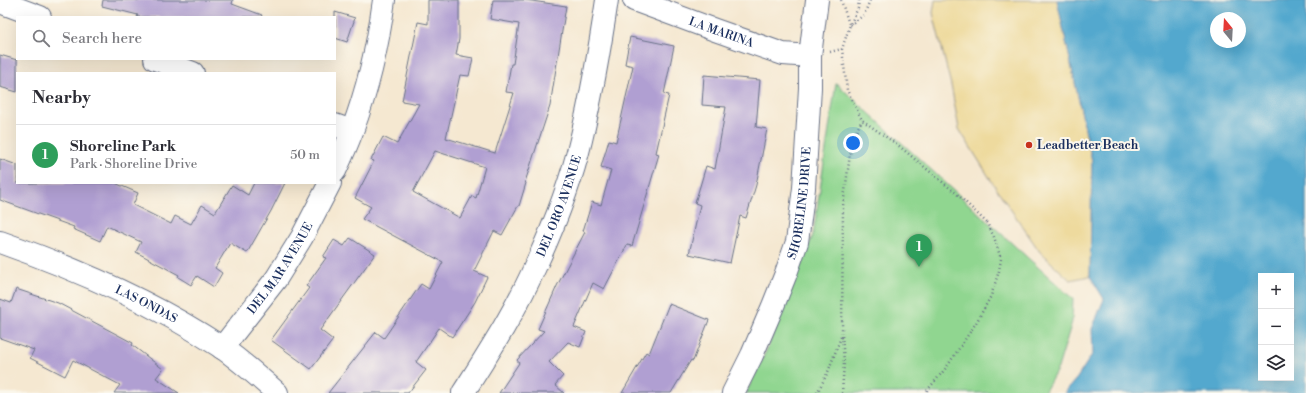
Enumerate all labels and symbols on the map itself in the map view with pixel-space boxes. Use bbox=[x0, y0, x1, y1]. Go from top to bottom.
north arrow bbox=[1210, 12, 1246, 48]
street label: LA MARINA bbox=[687, 13, 756, 51]
your location bbox=[843, 133, 863, 153]
place label: Leadbetter Beach bbox=[1037, 138, 1139, 153]
marker: Leadbetter Beach bbox=[1024, 140, 1034, 150]
street label: SHORELINE DRIVE bbox=[784, 146, 814, 262]
street label: DEL ORO AVENUE bbox=[533, 153, 584, 259]
street label: DEL MAR AVENUE bbox=[244, 220, 316, 317]
pin: 1 bbox=[906, 234, 932, 267]
street label: LAS ONDAS bbox=[113, 282, 180, 326]

